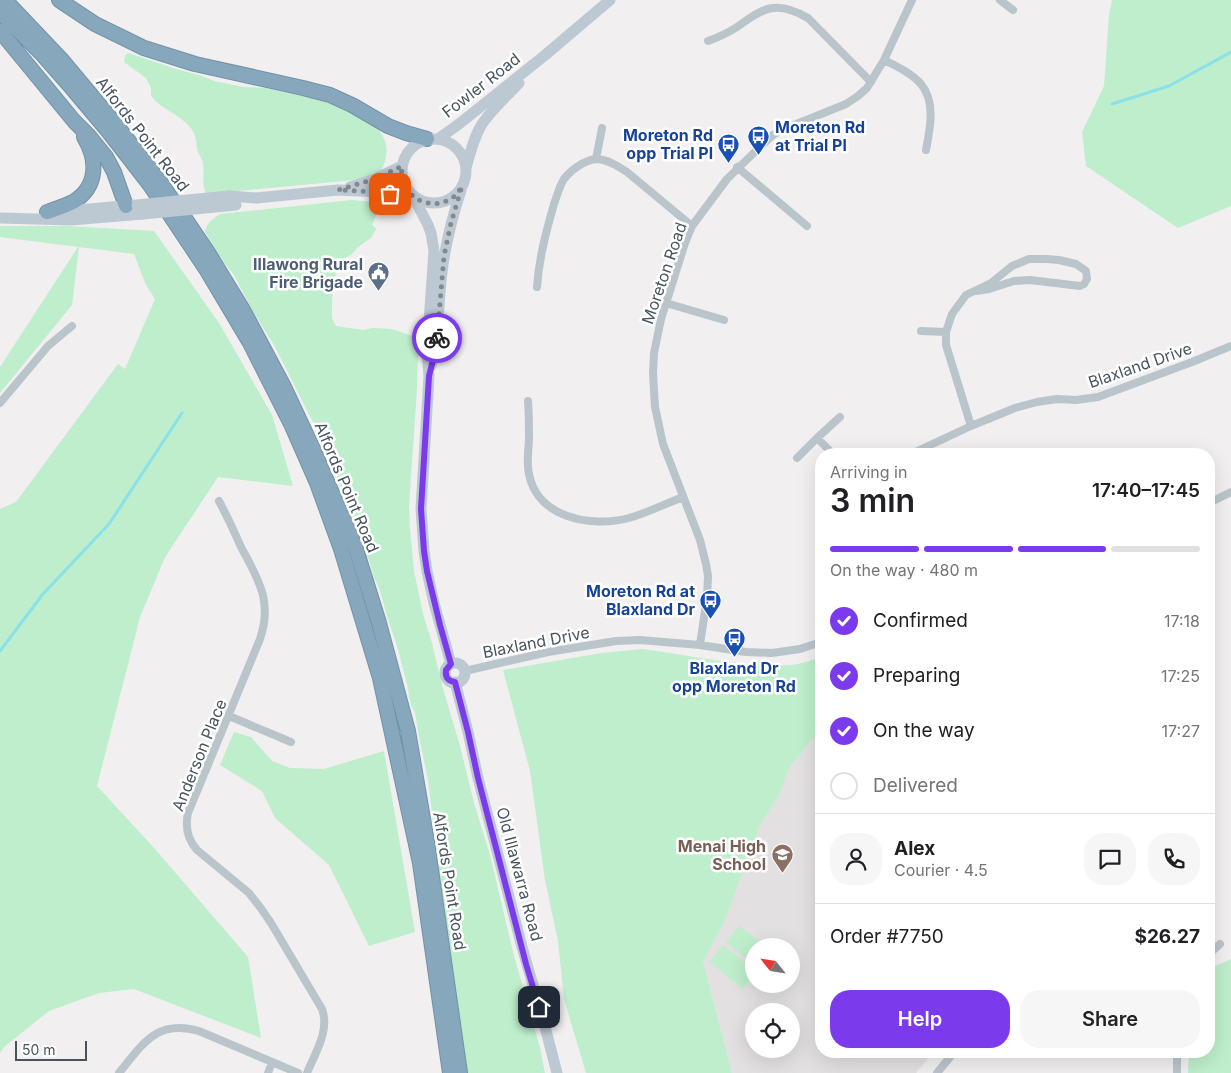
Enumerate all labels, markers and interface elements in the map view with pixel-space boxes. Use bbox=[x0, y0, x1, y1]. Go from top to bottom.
street label: Fowler Road bbox=[438, 48, 524, 122]
street label: Alfords Point Road bbox=[92, 73, 194, 195]
place label: Moreton Rd at Trial Pl bbox=[775, 117, 865, 155]
bus stop icon: Moreton Rd at Trial Pl bbox=[747, 124, 771, 155]
place label: Moreton Rd opp Trial Pl bbox=[623, 125, 713, 163]
bus stop icon: Moreton Rd opp Trial Pl bbox=[717, 132, 741, 163]
pin bbox=[369, 173, 411, 215]
icon: bag bbox=[376, 180, 404, 208]
street label: Moreton Road bbox=[637, 219, 691, 327]
place label: Illawong Rural Fire Brigade bbox=[253, 254, 363, 292]
public building icon: Illawong Rural Fire Brigade bbox=[367, 261, 391, 292]
courier bbox=[412, 313, 462, 363]
icon: bike bbox=[423, 324, 451, 352]
street label: Blaxland Drive bbox=[1086, 338, 1194, 392]
street label: Alfords Point Road bbox=[310, 419, 384, 555]
text: Arriving in bbox=[830, 462, 907, 482]
text: 17:40–17:45 bbox=[1092, 479, 1200, 502]
text: 3 min bbox=[830, 481, 915, 520]
text: On the way · 480 m bbox=[830, 560, 978, 580]
place label: Moreton Rd at Blaxland Dr bbox=[586, 581, 695, 619]
bus stop icon: Moreton Rd at Blaxland Dr bbox=[699, 588, 723, 619]
icon: check bbox=[830, 607, 858, 635]
text: Confirmed bbox=[873, 609, 968, 632]
text: 17:18 bbox=[1164, 611, 1200, 631]
street label: Blaxland Drive bbox=[481, 622, 591, 662]
bus stop icon: Blaxland Dr opp Moreton Rd bbox=[722, 627, 746, 658]
place label: Blaxland Dr opp Moreton Rd bbox=[672, 658, 796, 696]
icon: check bbox=[830, 662, 858, 690]
text: Preparing bbox=[873, 664, 960, 687]
text: 17:25 bbox=[1161, 666, 1200, 686]
street label: Anderson Place bbox=[167, 696, 231, 814]
icon: check bbox=[830, 717, 858, 745]
text: On the way bbox=[873, 719, 975, 742]
text: 17:27 bbox=[1162, 721, 1200, 741]
text: Delivered bbox=[873, 774, 958, 797]
street label: Old Illawarra Road bbox=[492, 805, 548, 943]
street label: Alfords Point Road bbox=[429, 810, 471, 952]
button: person bbox=[830, 833, 882, 885]
button: chat bbox=[1084, 833, 1136, 885]
button: phone bbox=[1148, 833, 1200, 885]
place label: Menai High School bbox=[678, 836, 766, 874]
text: Alex bbox=[894, 837, 935, 860]
school or university icon: Menai High School bbox=[770, 843, 794, 874]
text: Courier · 4.5 bbox=[894, 860, 988, 880]
text: Order #7750 bbox=[830, 925, 944, 948]
text: $26.27 bbox=[1134, 925, 1200, 948]
north arrow bbox=[745, 938, 800, 992]
map controls bbox=[745, 938, 800, 1058]
pin bbox=[518, 986, 560, 1028]
button: Help bbox=[830, 990, 1010, 1048]
button: Share bbox=[1020, 990, 1200, 1048]
icon: home bbox=[525, 993, 553, 1021]
button: locate bbox=[745, 1003, 800, 1058]
scale bar bbox=[15, 1038, 88, 1061]
text: 50 m bbox=[22, 1041, 56, 1058]

